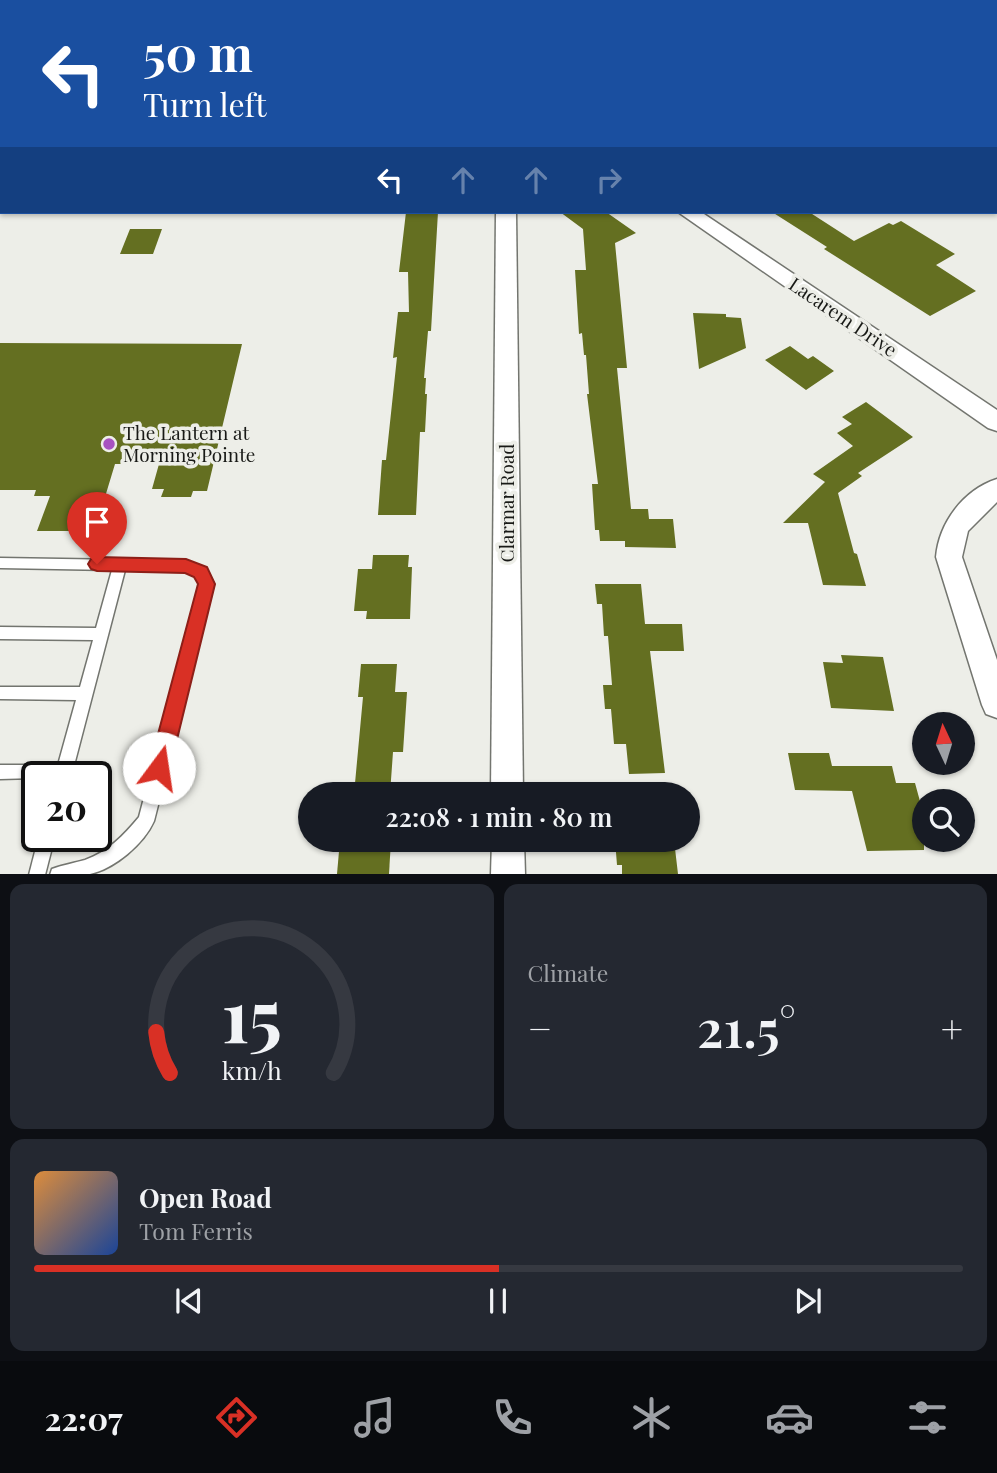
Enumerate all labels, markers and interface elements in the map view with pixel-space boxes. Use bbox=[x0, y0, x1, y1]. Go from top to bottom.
text: 50 m bbox=[143, 19, 253, 84]
icon: left bbox=[28, 28, 119, 119]
text: Turn left bbox=[143, 82, 267, 125]
icon: left bbox=[371, 161, 409, 199]
icon: ahead bbox=[444, 161, 482, 199]
icon: ahead bbox=[517, 161, 555, 199]
icon: right bbox=[590, 161, 628, 199]
street label: Lacarem Drive bbox=[784, 270, 903, 362]
place label: The Lantern at Morning Pointe bbox=[123, 419, 255, 467]
marker: The Lantern at Morning Pointe bbox=[101, 436, 117, 452]
street label: Clarmar Road bbox=[493, 444, 519, 562]
pin bbox=[67, 492, 127, 564]
icon: arrive bbox=[78, 503, 116, 541]
north arrow bbox=[912, 712, 975, 775]
map controls bbox=[912, 712, 975, 852]
position arrow bbox=[122, 731, 196, 805]
speed limit sign: 20 bbox=[21, 761, 112, 852]
button: search bbox=[912, 789, 975, 852]
text: 22:08 · 1 min · 80 m bbox=[386, 799, 612, 834]
text: Climate bbox=[528, 957, 608, 988]
text: 15 bbox=[222, 964, 282, 1061]
text: 21.5° bbox=[697, 992, 796, 1061]
text: − bbox=[528, 1002, 552, 1053]
text: + bbox=[941, 1002, 963, 1053]
text: km/h bbox=[222, 1052, 282, 1085]
text: Open Road bbox=[139, 1180, 272, 1215]
text: Tom Ferris bbox=[139, 1215, 253, 1246]
icon: previous bbox=[170, 1282, 208, 1320]
icon: pause bbox=[479, 1282, 517, 1320]
icon: next bbox=[789, 1282, 827, 1320]
icon: directions bbox=[212, 1393, 261, 1442]
icon: music bbox=[350, 1393, 399, 1442]
icon: phone bbox=[488, 1393, 537, 1442]
icon: climate bbox=[627, 1393, 676, 1442]
icon: car bbox=[765, 1393, 814, 1442]
icon: filters bbox=[903, 1393, 952, 1442]
text: 22:07 bbox=[45, 1396, 123, 1439]

